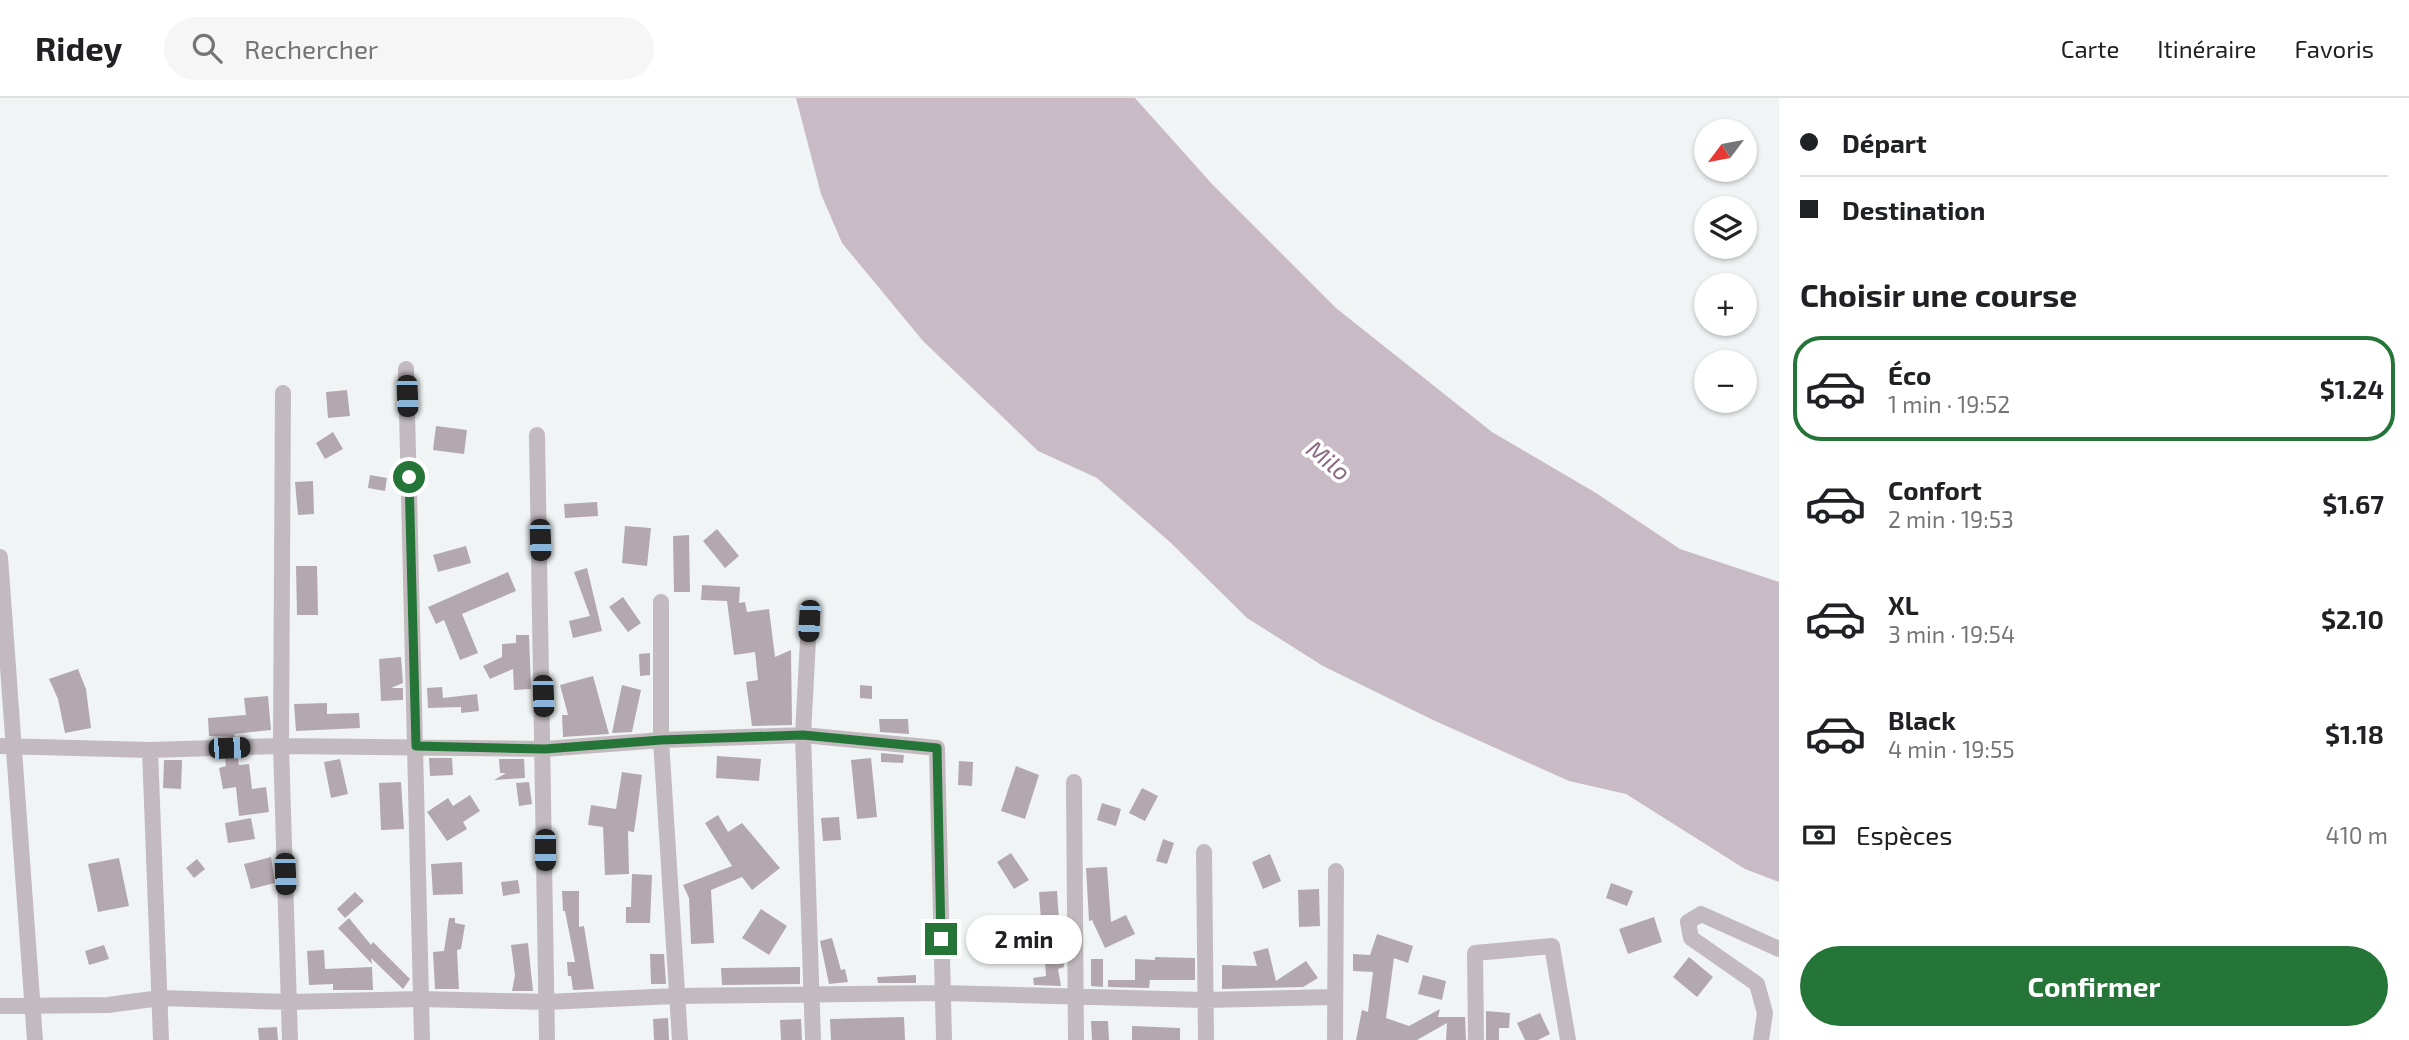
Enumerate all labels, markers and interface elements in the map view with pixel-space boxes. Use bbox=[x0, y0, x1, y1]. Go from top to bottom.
search box bbox=[164, 17, 654, 80]
text: Ridey bbox=[35, 28, 122, 68]
icon: search bbox=[188, 29, 226, 67]
text: Rechercher bbox=[244, 33, 378, 64]
text: Carte bbox=[2061, 34, 2119, 63]
text: Itinéraire bbox=[2157, 34, 2256, 63]
text: Favoris bbox=[2294, 34, 2374, 63]
north arrow bbox=[1694, 119, 1757, 182]
map controls bbox=[1694, 119, 1757, 413]
text: Départ bbox=[1842, 127, 1927, 158]
text: Destination bbox=[1842, 194, 1985, 225]
button: layers bbox=[1694, 196, 1757, 259]
button: + bbox=[1694, 273, 1757, 336]
text: Choisir une course bbox=[1800, 275, 2077, 313]
button: − bbox=[1694, 350, 1757, 413]
icon: car bbox=[1804, 357, 1867, 420]
text: Éco bbox=[1888, 359, 1931, 390]
text: $1.24 bbox=[2320, 373, 2384, 404]
car bbox=[396, 375, 419, 417]
text: 1 min · 19:52 bbox=[1888, 390, 2010, 418]
water label: Milo bbox=[1301, 434, 1357, 486]
route start bbox=[393, 461, 425, 493]
icon: car bbox=[1804, 472, 1867, 535]
text: Confort bbox=[1888, 474, 1982, 505]
text: $1.67 bbox=[2322, 488, 2384, 519]
text: 2 min · 19:53 bbox=[1888, 505, 2014, 533]
car bbox=[529, 519, 552, 561]
icon: car bbox=[1804, 587, 1867, 650]
text: XL bbox=[1888, 589, 1919, 620]
car bbox=[798, 599, 821, 643]
text: $2.10 bbox=[2321, 603, 2384, 634]
text: 3 min · 19:54 bbox=[1888, 620, 2015, 648]
car bbox=[532, 675, 555, 717]
icon: car bbox=[1804, 702, 1867, 765]
text: Black bbox=[1888, 704, 1956, 735]
text: $1.18 bbox=[2325, 718, 2384, 749]
text: 4 min · 19:55 bbox=[1888, 735, 2015, 763]
car bbox=[208, 737, 251, 759]
icon: cash bbox=[1800, 816, 1838, 854]
text: Espèces bbox=[1856, 819, 1953, 850]
text: 410 m bbox=[2326, 821, 2388, 849]
car bbox=[535, 829, 556, 871]
car bbox=[274, 853, 297, 895]
callout: 2 min bbox=[965, 914, 1081, 964]
route end bbox=[925, 923, 957, 955]
text: 2 min bbox=[995, 925, 1053, 953]
button: Confirmer bbox=[1800, 946, 2388, 1026]

